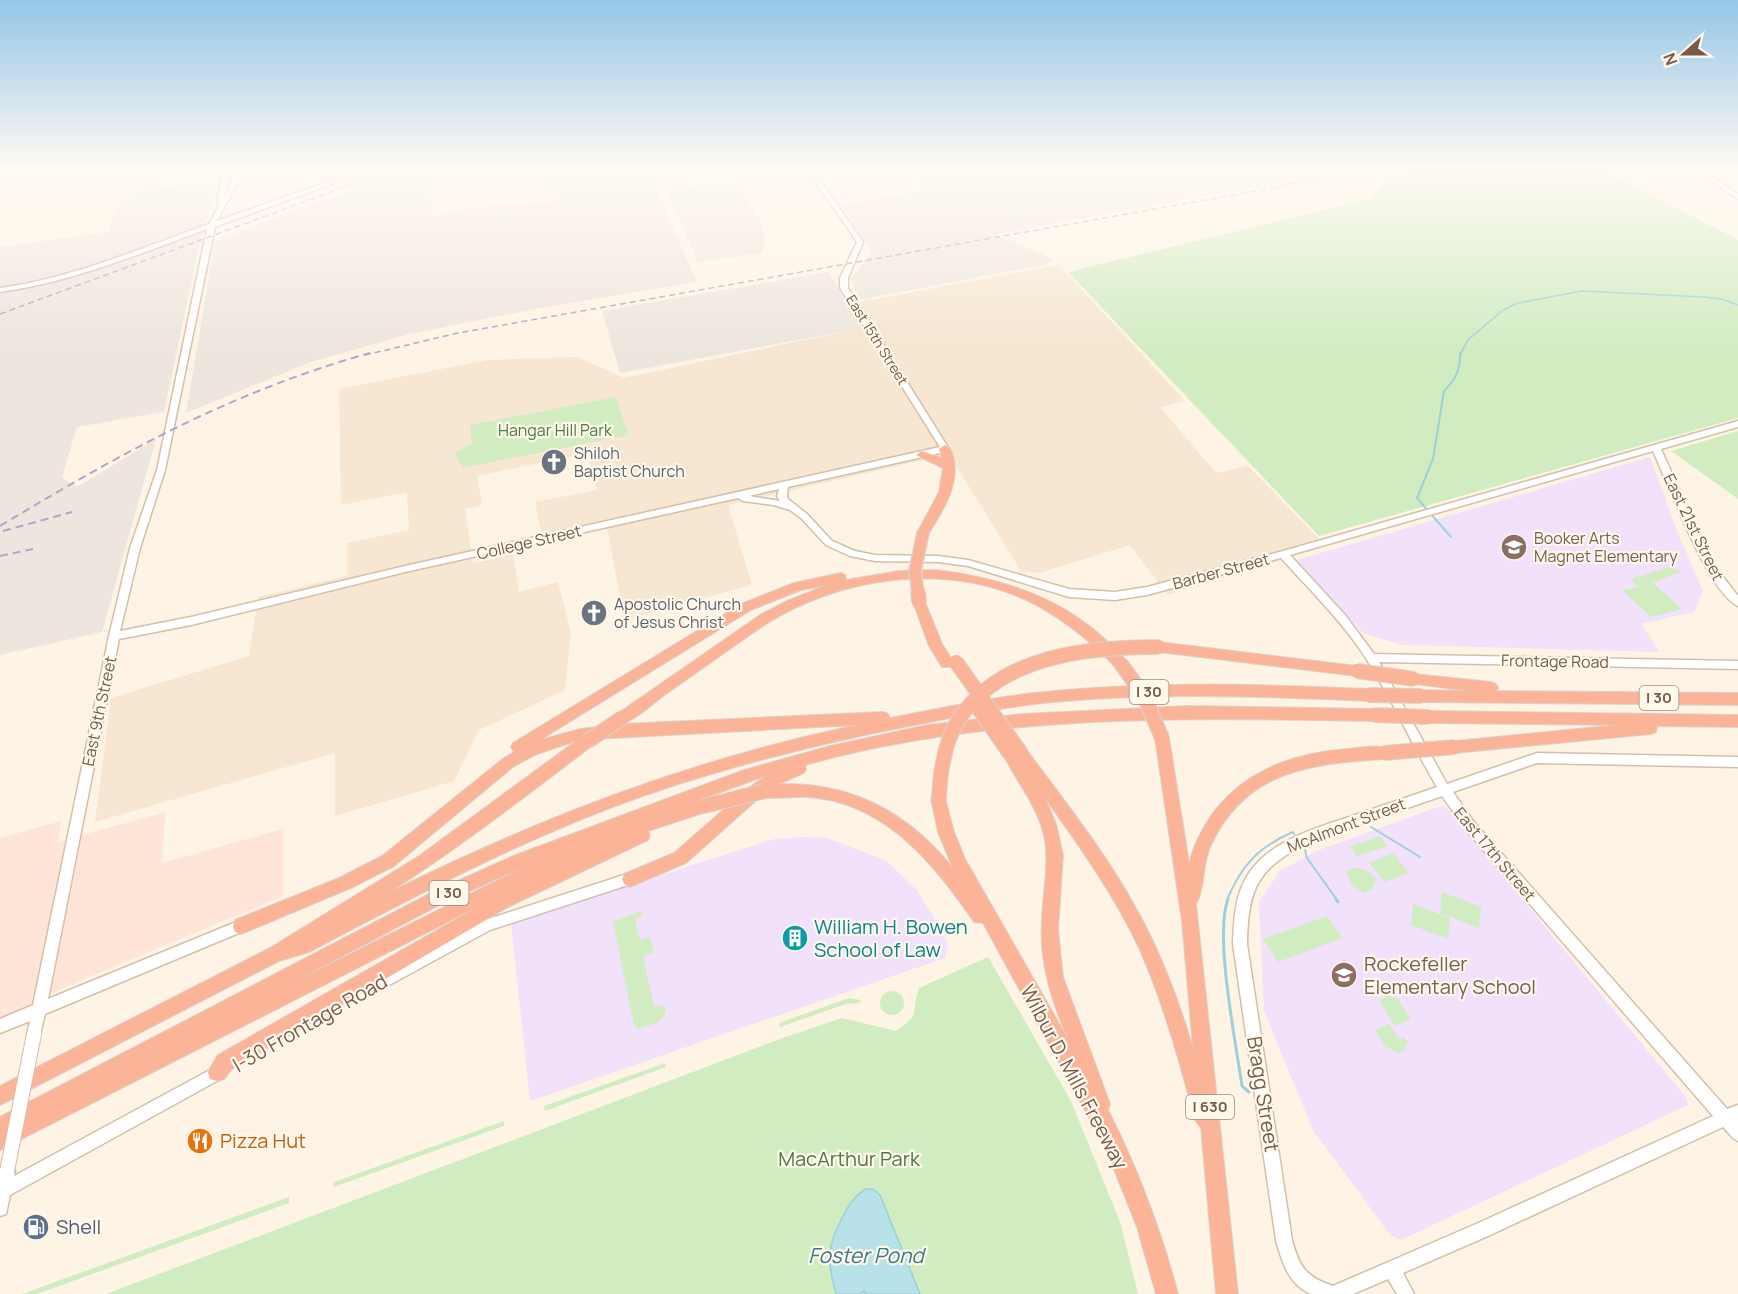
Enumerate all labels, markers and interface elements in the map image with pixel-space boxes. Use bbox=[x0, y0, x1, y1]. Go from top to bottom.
north arrow bbox=[1654, 24, 1714, 84]
text: N bbox=[1658, 50, 1682, 69]
street label: East 15th Street bbox=[842, 291, 913, 389]
park label: Hangar Hill Park bbox=[498, 419, 613, 441]
place label: Shiloh Baptist Church bbox=[574, 442, 685, 482]
church icon: Shiloh Baptist Church bbox=[539, 447, 569, 477]
street label: East 21st Street bbox=[1659, 470, 1729, 584]
street label: College Street bbox=[475, 519, 583, 565]
place label: Booker Arts Magnet Elementary bbox=[1534, 527, 1678, 567]
school or university icon: Booker Arts Magnet Elementary bbox=[1499, 532, 1529, 562]
street label: Barber Street bbox=[1170, 548, 1272, 594]
place label: Apostolic Church of Jesus Christ bbox=[614, 593, 741, 633]
church icon: Apostolic Church of Jesus Christ bbox=[579, 598, 609, 628]
street label: Frontage Road bbox=[1501, 649, 1609, 673]
street label: East 9th Street bbox=[77, 654, 121, 768]
road number: I 30 bbox=[1130, 680, 1168, 704]
road number: I 30 bbox=[1640, 686, 1678, 710]
street label: McAlmont Street bbox=[1284, 792, 1408, 858]
street label: East 17th Street bbox=[1449, 802, 1541, 906]
road number: I 30 bbox=[430, 881, 468, 905]
place label: William H. Bowen School of Law bbox=[814, 913, 968, 963]
building icon: William H. Bowen School of Law bbox=[780, 923, 810, 953]
place label: Rockefeller Elementary School bbox=[1364, 950, 1536, 1000]
school or university icon: Rockefeller Elementary School bbox=[1329, 960, 1359, 990]
street label: I-30 Frontage Road bbox=[227, 967, 392, 1078]
street label: Wilbur D. Mills Freeway bbox=[1014, 980, 1135, 1174]
street label: Bragg Street bbox=[1241, 1034, 1286, 1154]
road number: I 630 bbox=[1186, 1095, 1234, 1119]
restaurant icon: Pizza Hut bbox=[185, 1126, 215, 1156]
place label: Pizza Hut bbox=[220, 1127, 306, 1154]
park label: MacArthur Park bbox=[778, 1145, 921, 1172]
fuel station icon: Shell bbox=[21, 1212, 51, 1242]
place label: Shell bbox=[56, 1213, 101, 1240]
water label: Foster Pond bbox=[808, 1241, 926, 1269]

